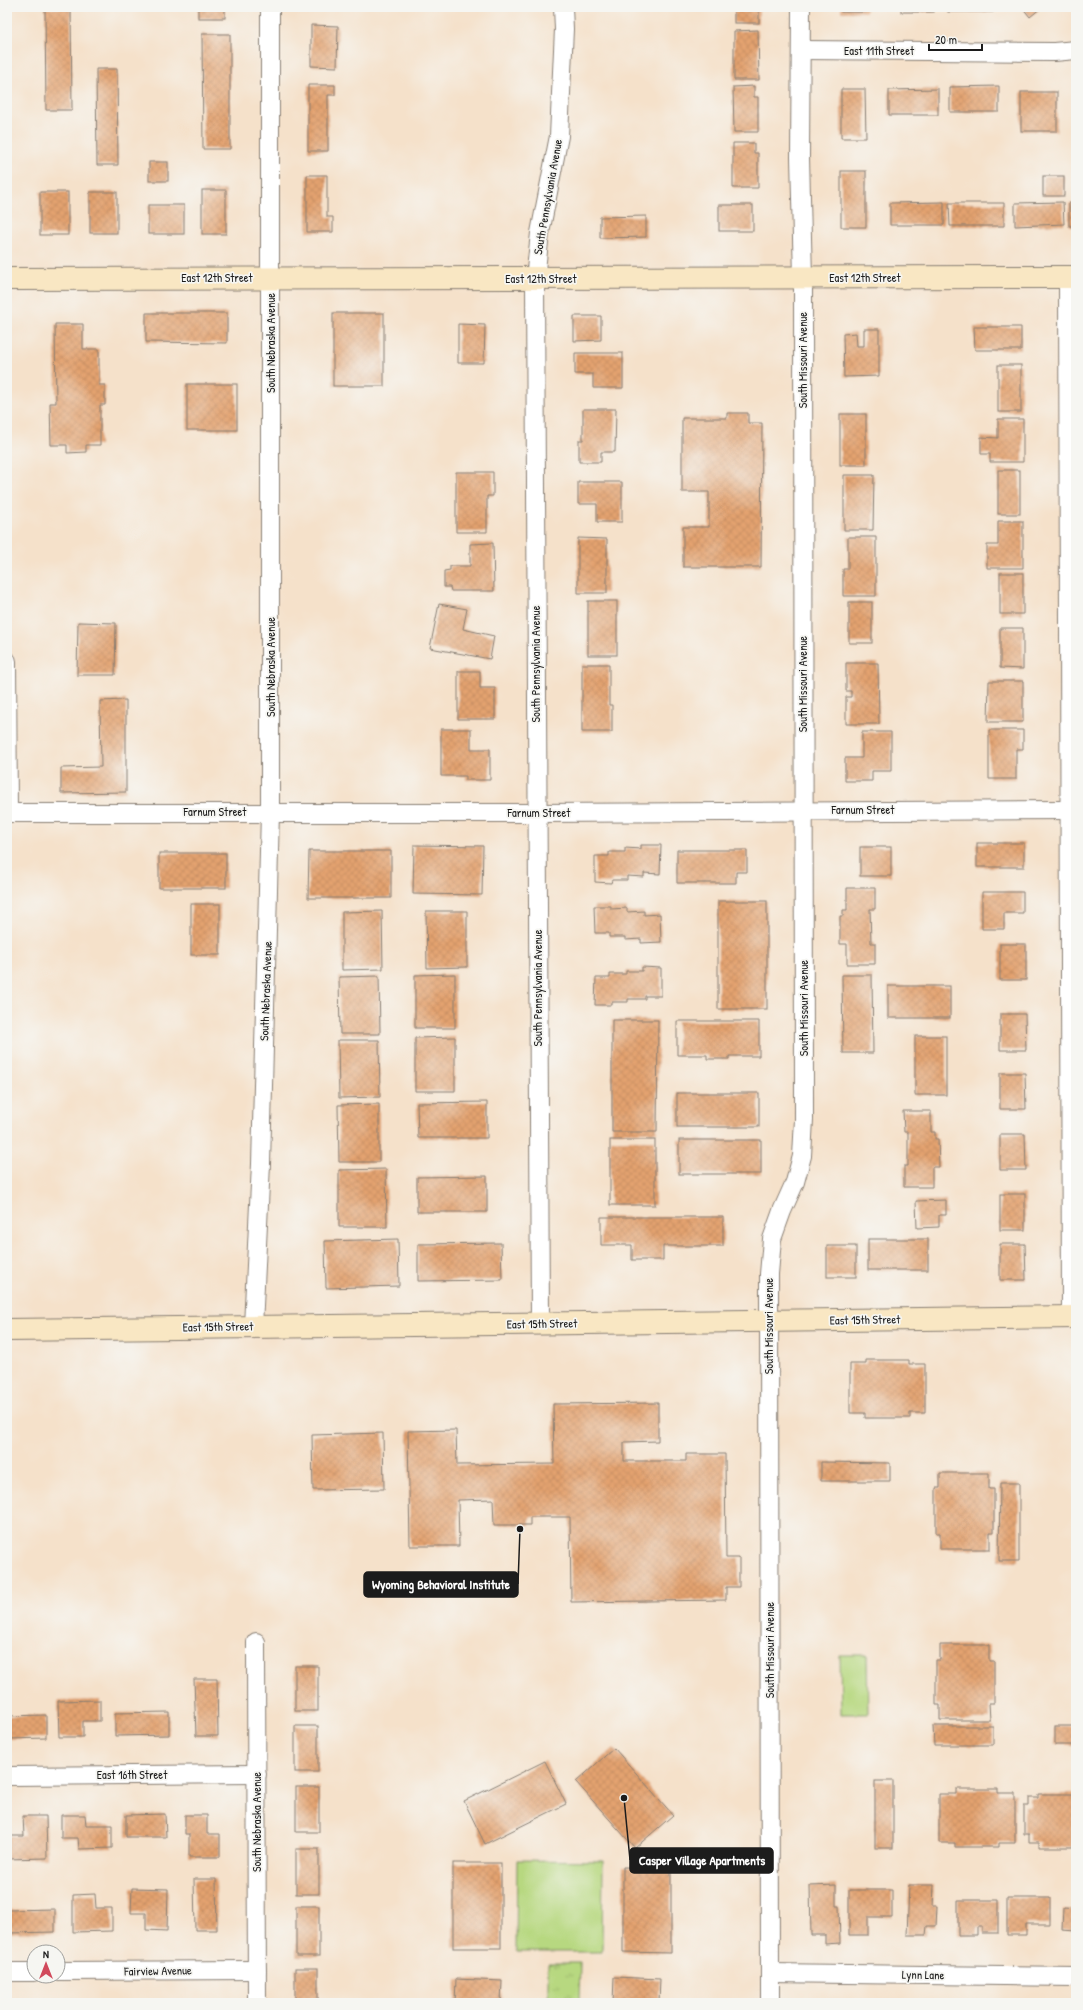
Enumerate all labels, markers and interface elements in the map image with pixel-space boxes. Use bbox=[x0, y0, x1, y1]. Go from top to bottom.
scale bar bbox=[929, 26, 982, 52]
text: 20 m bbox=[935, 31, 957, 48]
street label: East 11th Street bbox=[844, 42, 915, 59]
street label: South Pennsylvania Avenue bbox=[529, 138, 566, 256]
street label: East 12th Street bbox=[181, 269, 254, 286]
street label: East 12th Street bbox=[829, 269, 902, 286]
street label: East 12th Street bbox=[505, 270, 578, 287]
street label: South Nebraska Avenue bbox=[262, 293, 279, 393]
street label: South Missouri Avenue bbox=[794, 312, 811, 408]
street label: South Pennsylvania Avenue bbox=[527, 605, 544, 722]
street label: South Nebraska Avenue bbox=[262, 617, 279, 717]
street label: South Missouri Avenue bbox=[794, 636, 811, 732]
street label: Farnum Street bbox=[831, 801, 895, 818]
street label: Farnum Street bbox=[183, 803, 247, 820]
street label: Farnum Street bbox=[507, 804, 571, 821]
street label: South Pennsylvania Avenue bbox=[529, 929, 546, 1046]
street label: South Nebraska Avenue bbox=[255, 940, 276, 1041]
street label: South Missouri Avenue bbox=[795, 960, 812, 1056]
street label: South Missouri Avenue bbox=[760, 1278, 777, 1374]
street label: East 15th Street bbox=[829, 1310, 901, 1329]
street label: East 15th Street bbox=[506, 1314, 578, 1333]
street label: East 15th Street bbox=[182, 1317, 254, 1336]
callout: Wyoming Behavioral Institute bbox=[364, 1572, 518, 1597]
text: Wyoming Behavioral Institute bbox=[372, 1575, 511, 1594]
street label: South Missouri Avenue bbox=[761, 1602, 778, 1698]
street label: East 16th Street bbox=[97, 1766, 168, 1783]
street label: South Nebraska Avenue bbox=[248, 1772, 265, 1872]
callout: Casper Village Apartments bbox=[630, 1848, 773, 1873]
text: Casper Village Apartments bbox=[639, 1851, 765, 1870]
north arrow bbox=[26, 1944, 66, 1984]
text: N bbox=[43, 1947, 49, 1961]
street label: Fairview Avenue bbox=[123, 1961, 192, 1980]
street label: Lynn Lane bbox=[902, 1966, 945, 1983]

